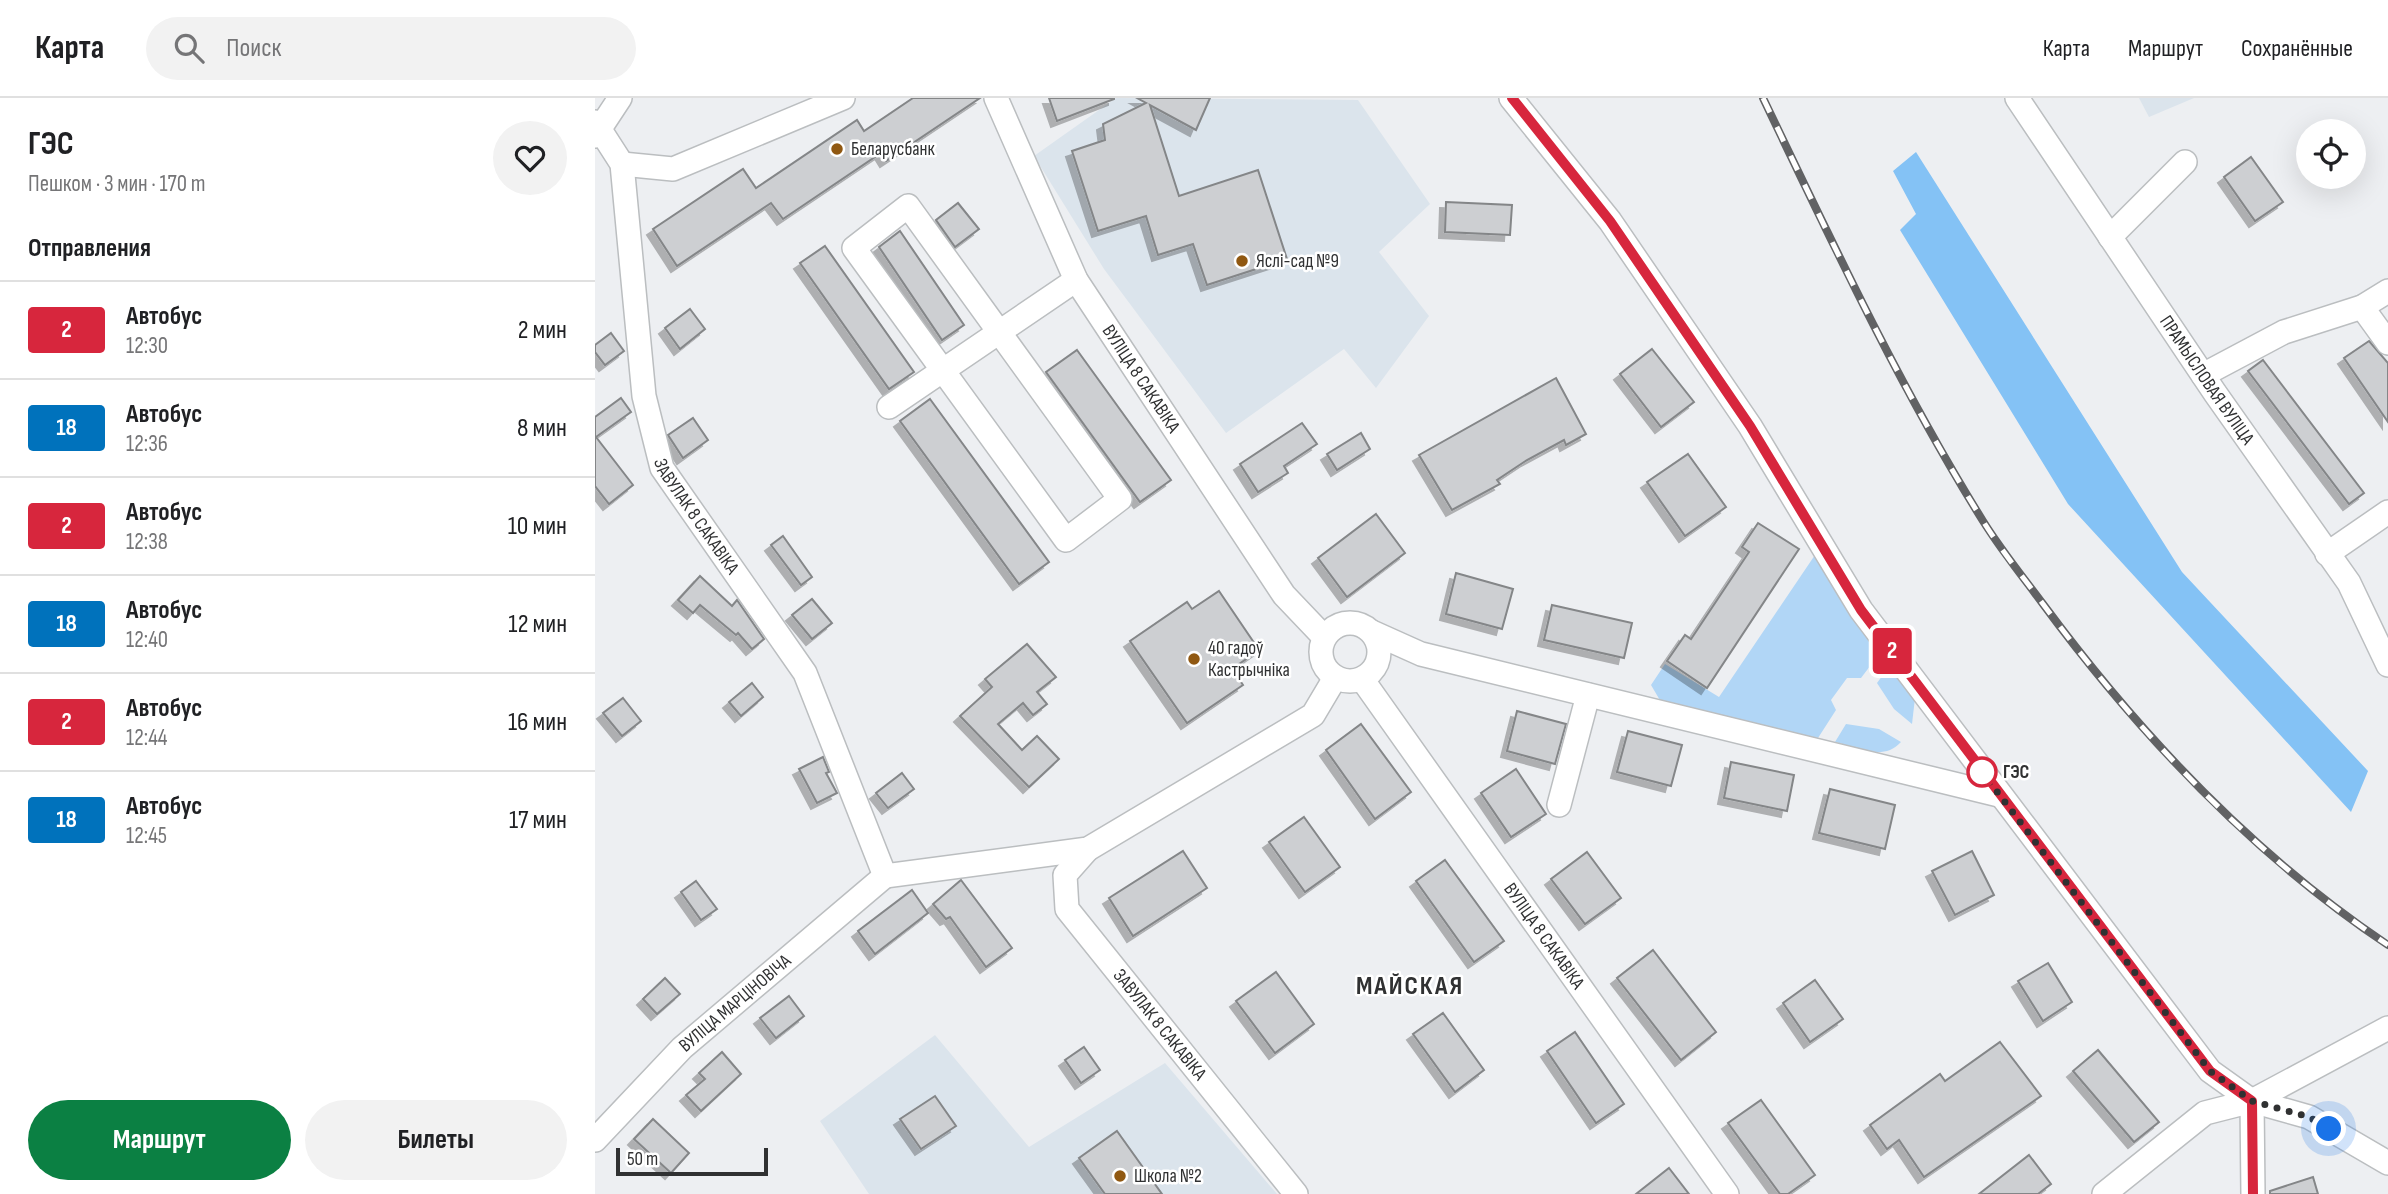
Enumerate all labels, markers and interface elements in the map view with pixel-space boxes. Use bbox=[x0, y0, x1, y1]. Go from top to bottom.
search box bbox=[146, 17, 636, 80]
text: Карта bbox=[35, 28, 104, 68]
icon: search bbox=[170, 29, 208, 67]
text: Поиск bbox=[226, 33, 281, 64]
text: Карта bbox=[2043, 34, 2090, 63]
text: Маршрут bbox=[2128, 34, 2203, 63]
text: Сохранённые bbox=[2241, 34, 2353, 63]
map controls bbox=[2296, 119, 2366, 189]
button: locate bbox=[2296, 119, 2366, 189]
button: heart bbox=[493, 121, 567, 195]
text: ГЭС bbox=[28, 124, 74, 164]
place label: Беларусбанк bbox=[851, 138, 936, 161]
marker: Беларусбанк bbox=[829, 141, 845, 157]
text: Пешком · 3 мин · 170 m bbox=[28, 170, 205, 198]
text: Отправления bbox=[28, 233, 151, 264]
place label: Яслі-сад №9 bbox=[1256, 250, 1339, 273]
marker: Яслі-сад №9 bbox=[1234, 253, 1250, 269]
text: Автобус bbox=[126, 301, 202, 332]
street label: ПРАМЫСЛОВАЯ ВУЛІЦА bbox=[2155, 311, 2260, 450]
text: 2 bbox=[61, 315, 72, 344]
text: 2 мин bbox=[518, 315, 567, 346]
street label: ВУЛІЦА 8 САКАВІКА bbox=[1097, 320, 1186, 438]
text: 12:30 bbox=[126, 332, 168, 360]
text: Автобус bbox=[126, 399, 202, 430]
text: 18 bbox=[56, 413, 77, 442]
text: 8 мин bbox=[517, 413, 567, 444]
text: 12:36 bbox=[126, 430, 168, 458]
street label: ЗАВУЛАК 8 САКАВІКА bbox=[649, 456, 744, 579]
text: Автобус bbox=[126, 497, 202, 528]
text: 2 bbox=[61, 511, 72, 540]
text: 10 мин bbox=[508, 511, 567, 542]
text: 12:38 bbox=[126, 528, 168, 556]
text: Автобус bbox=[126, 595, 202, 626]
text: 18 bbox=[56, 609, 77, 638]
text: 12 мин bbox=[508, 609, 567, 640]
text: 12:40 bbox=[126, 626, 168, 654]
line badge: 2 bbox=[1869, 628, 1915, 674]
text: 2 bbox=[1887, 636, 1897, 665]
place label: 40 гадоў Кастрычніка bbox=[1208, 637, 1290, 682]
marker: 40 гадоў Кастрычніка bbox=[1186, 651, 1202, 667]
text: Автобус bbox=[126, 693, 202, 724]
text: 2 bbox=[61, 707, 72, 736]
text: 16 мин bbox=[508, 707, 567, 738]
text: 12:44 bbox=[126, 724, 167, 752]
marker: ГЭС bbox=[1967, 757, 1997, 787]
place label: ГЭС bbox=[2003, 761, 2030, 784]
text: Автобус bbox=[126, 791, 202, 822]
text: 18 bbox=[56, 805, 77, 834]
text: 17 мин bbox=[509, 805, 567, 836]
text: 12:45 bbox=[126, 822, 167, 850]
street label: ВУЛІЦА 8 САКАВІКА bbox=[1499, 878, 1590, 994]
street label: ВУЛІЦА МАРЦІНОВІЧА bbox=[674, 949, 796, 1057]
street label: ЗАВУЛАК 8 САКАВІКА bbox=[1108, 964, 1212, 1085]
district label: МАЙСКАЯ bbox=[1356, 971, 1464, 1002]
button: Маршрут bbox=[28, 1100, 291, 1180]
button: Билеты bbox=[305, 1100, 567, 1180]
your location bbox=[2311, 1111, 2346, 1146]
scale bar bbox=[616, 1145, 768, 1177]
text: 50 m bbox=[627, 1148, 658, 1171]
place label: Школа №2 bbox=[1134, 1165, 1202, 1188]
marker: Школа №2 bbox=[1112, 1168, 1128, 1184]

